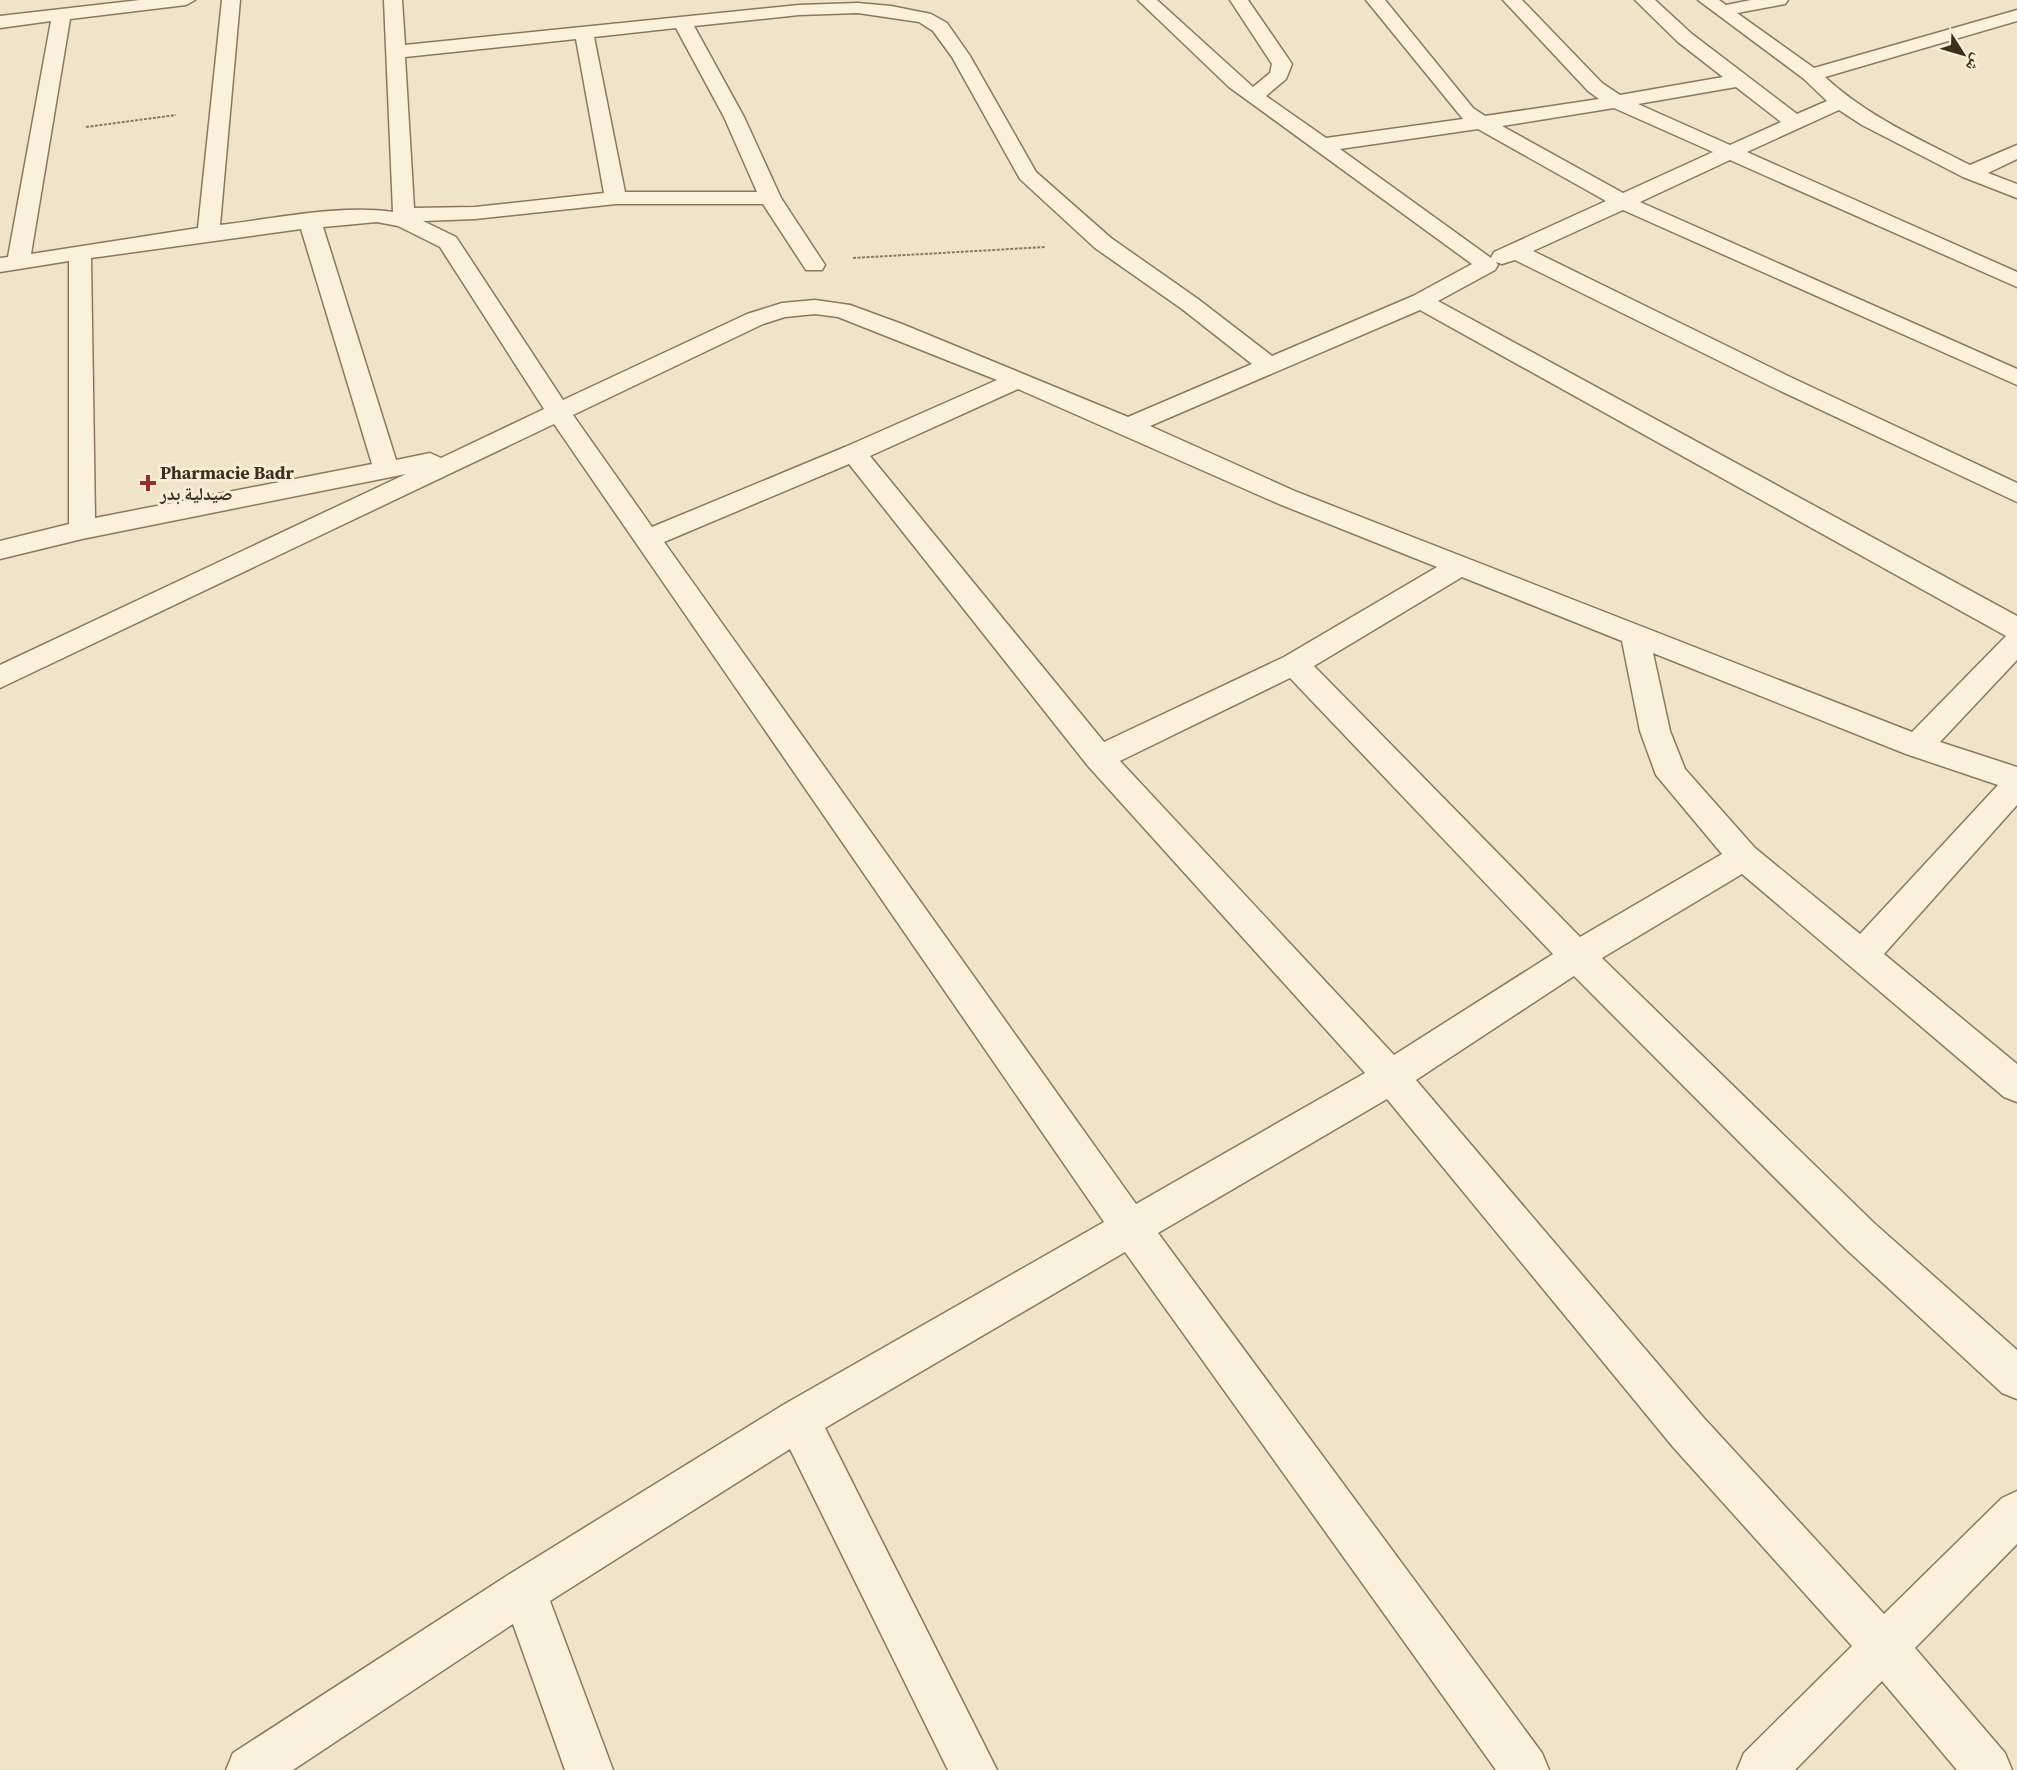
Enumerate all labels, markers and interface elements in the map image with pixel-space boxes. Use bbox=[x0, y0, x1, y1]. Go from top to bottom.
north arrow bbox=[1933, 24, 1993, 84]
text: ش bbox=[1961, 50, 1989, 76]
place label: Pharmacie Badr صيدلية بدر bbox=[159, 460, 295, 506]
marker: Pharmacie Badr صيدلية بدر bbox=[141, 476, 155, 490]

